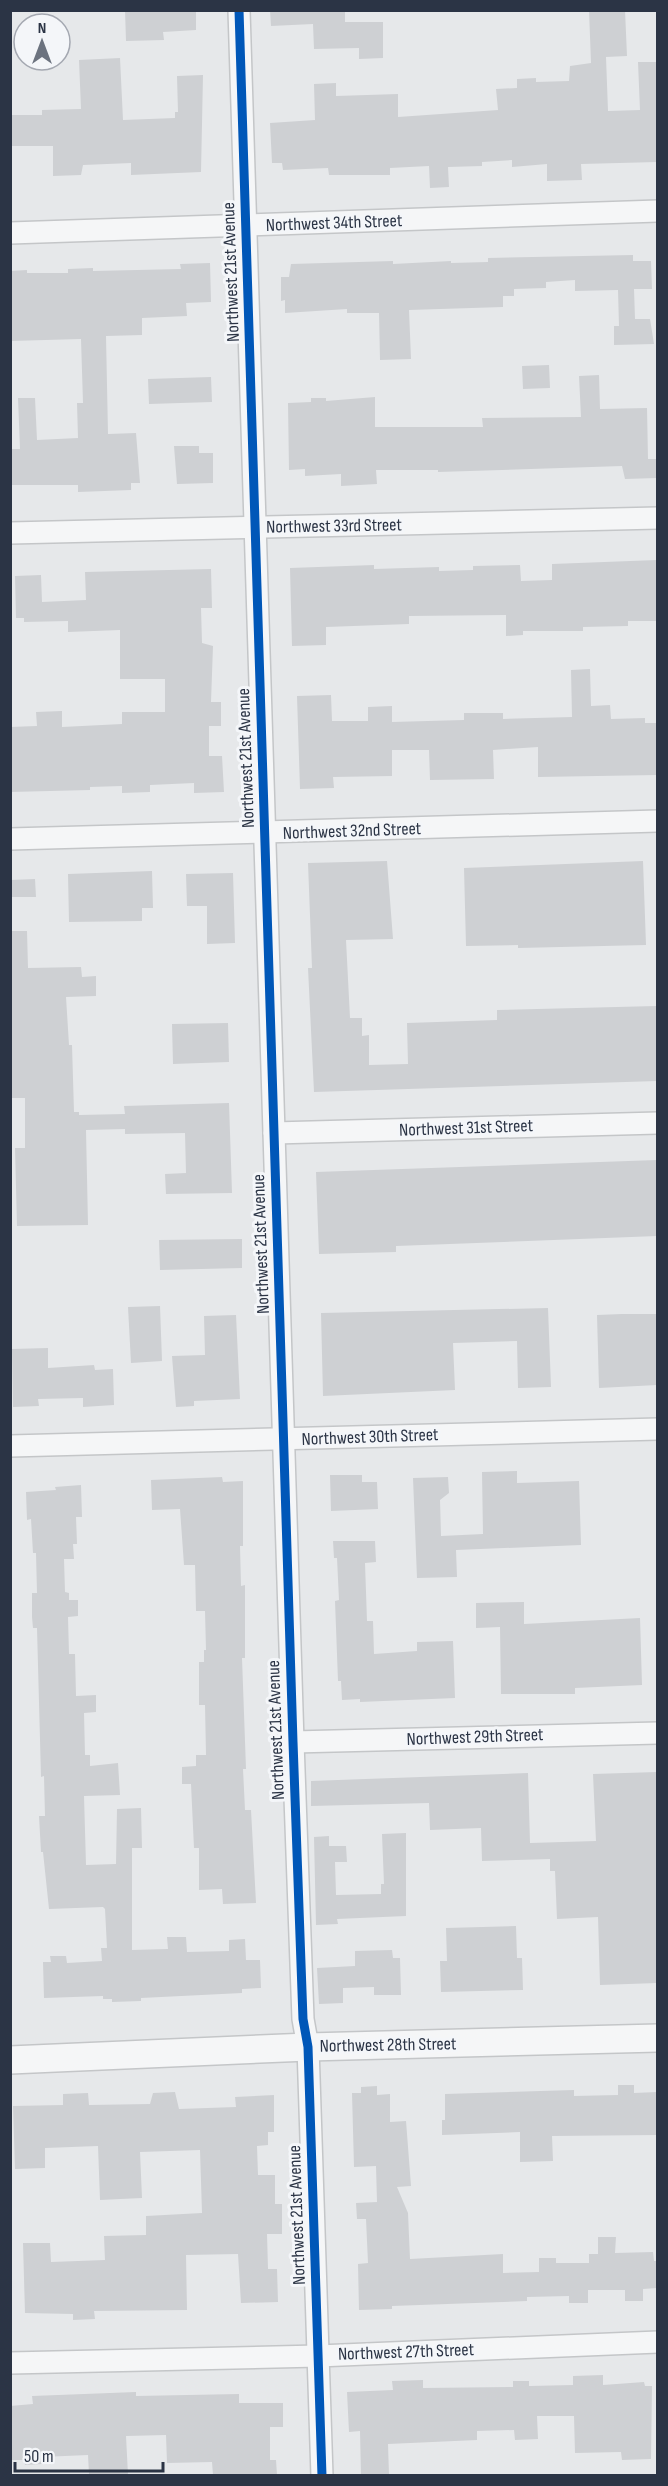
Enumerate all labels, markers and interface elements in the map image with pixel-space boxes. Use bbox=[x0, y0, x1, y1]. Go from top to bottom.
north arrow bbox=[12, 12, 72, 72]
text: N bbox=[38, 19, 46, 38]
street label: Northwest 21st Avenue bbox=[218, 202, 244, 342]
street label: Northwest 34th Street bbox=[265, 210, 403, 236]
street label: Northwest 33rd Street bbox=[266, 514, 402, 538]
street label: Northwest 21st Avenue bbox=[233, 688, 259, 828]
street label: Northwest 32nd Street bbox=[283, 818, 422, 844]
street label: Northwest 31st Street bbox=[399, 1115, 534, 1141]
street label: Northwest 21st Avenue bbox=[248, 1174, 274, 1314]
street label: Northwest 30th Street bbox=[301, 1424, 439, 1450]
street label: Northwest 21st Avenue bbox=[263, 1660, 289, 1800]
street label: Northwest 29th Street bbox=[406, 1724, 544, 1750]
street label: Northwest 28th Street bbox=[320, 2033, 457, 2057]
street label: Northwest 21st Avenue bbox=[284, 2145, 310, 2285]
street label: Northwest 27th Street bbox=[338, 2339, 475, 2365]
scale bar bbox=[15, 2435, 164, 2473]
text: 50 m bbox=[24, 2446, 54, 2467]

